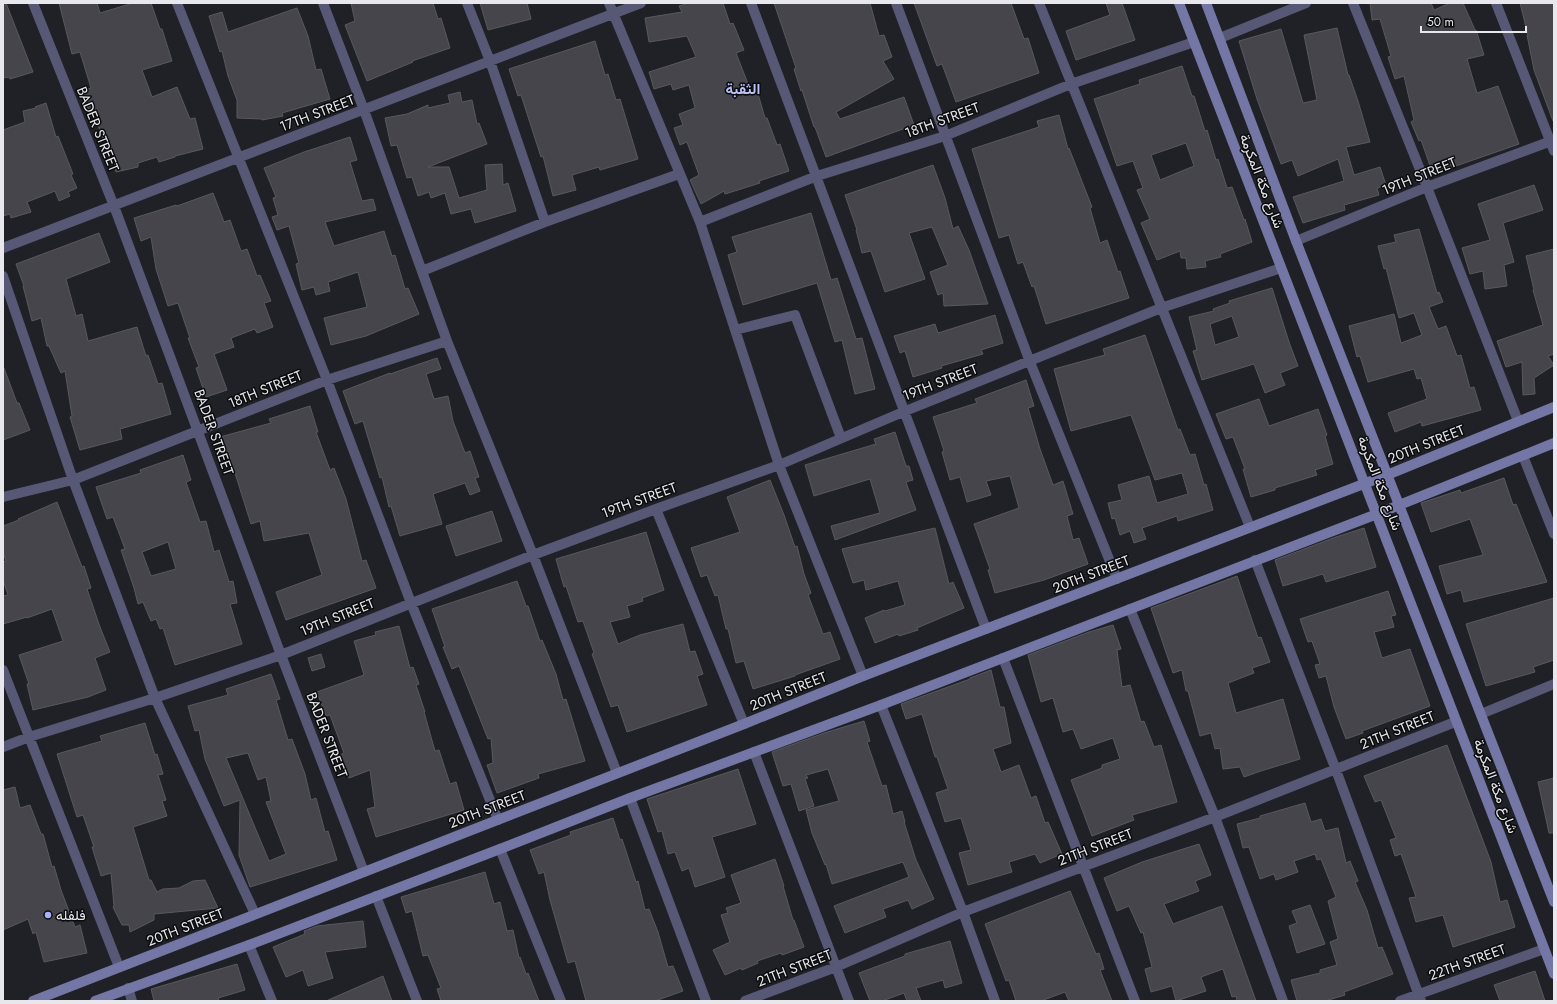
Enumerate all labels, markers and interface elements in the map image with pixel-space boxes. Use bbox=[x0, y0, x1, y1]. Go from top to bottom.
scale bar bbox=[1421, 8, 1526, 34]
text: 50 m bbox=[1427, 13, 1454, 31]
district label: الثقبة bbox=[726, 78, 760, 100]
street label: BADER STREET bbox=[72, 84, 124, 175]
street label: 17TH STREET bbox=[277, 89, 358, 136]
street label: 18TH STREET bbox=[902, 97, 983, 143]
street label: شارع مكة المكرمة bbox=[1234, 131, 1289, 232]
street label: 19TH STREET bbox=[1379, 152, 1460, 200]
street label: 19TH STREET bbox=[900, 358, 981, 405]
street label: 18TH STREET bbox=[225, 365, 305, 413]
street label: BADER STREET bbox=[189, 386, 239, 478]
street label: 20TH STREET bbox=[1385, 419, 1468, 468]
street label: شارع مكة المكرمة bbox=[1352, 433, 1407, 534]
street label: 19TH STREET bbox=[599, 477, 680, 523]
street label: 20TH STREET bbox=[1050, 550, 1133, 598]
street label: 19TH STREET bbox=[297, 593, 378, 641]
street label: 20TH STREET bbox=[747, 666, 830, 715]
street label: BADER STREET bbox=[302, 689, 353, 781]
street label: 21TH STREET bbox=[1357, 706, 1438, 754]
street label: شارع مكة المكرمة bbox=[1468, 736, 1523, 837]
street label: 20TH STREET bbox=[446, 785, 529, 833]
street label: 21TH STREET bbox=[1055, 823, 1136, 870]
street label: 20TH STREET bbox=[144, 903, 227, 951]
place label: فلفله bbox=[56, 905, 86, 925]
marker: فلفله bbox=[43, 910, 53, 920]
street label: 22TH STREET bbox=[1426, 939, 1509, 985]
street label: 21TH STREET bbox=[754, 944, 835, 991]

